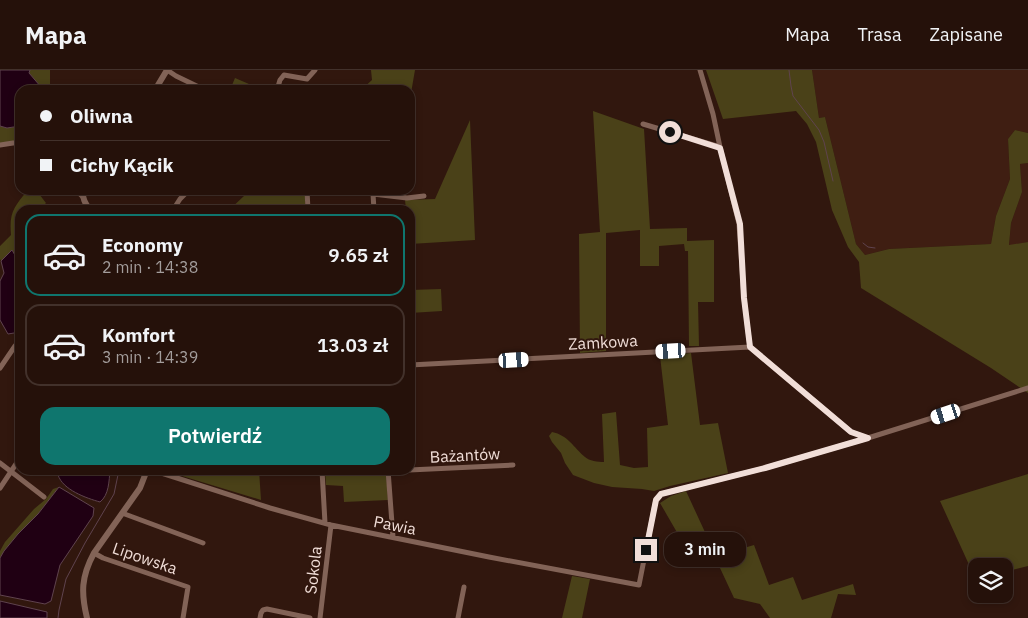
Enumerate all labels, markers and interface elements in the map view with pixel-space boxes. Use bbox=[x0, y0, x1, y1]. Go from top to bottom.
text: Mapa bbox=[25, 19, 87, 51]
text: Mapa bbox=[785, 23, 830, 46]
text: Trasa bbox=[858, 23, 902, 46]
text: Zapisane bbox=[930, 23, 1003, 46]
text: Oliwna bbox=[70, 104, 133, 128]
route start bbox=[659, 121, 681, 143]
text: Cichy Kącik bbox=[70, 153, 174, 177]
icon: car bbox=[42, 233, 87, 278]
text: Economy bbox=[102, 233, 183, 257]
text: 9.65 zł bbox=[328, 243, 388, 267]
text: 2 min · 14:38 bbox=[102, 257, 198, 277]
icon: car bbox=[42, 323, 87, 368]
text: Komfort bbox=[102, 323, 175, 347]
street label: Zamkowa bbox=[568, 330, 639, 354]
text: 13.03 zł bbox=[317, 333, 388, 357]
car bbox=[655, 343, 686, 359]
text: 3 min · 14:39 bbox=[102, 347, 198, 367]
car bbox=[498, 352, 529, 368]
car bbox=[929, 402, 962, 426]
button: Potwierdź bbox=[40, 407, 390, 465]
street label: Bażantów bbox=[429, 443, 501, 467]
street label: Pawia bbox=[372, 511, 418, 539]
callout: 3 min bbox=[664, 532, 746, 568]
street label: Lipowska bbox=[110, 538, 180, 579]
route end bbox=[635, 539, 657, 561]
text: 3 min bbox=[684, 539, 726, 559]
street label: Sokola bbox=[300, 544, 326, 595]
map controls bbox=[968, 558, 1013, 603]
button: layers bbox=[968, 558, 1013, 603]

